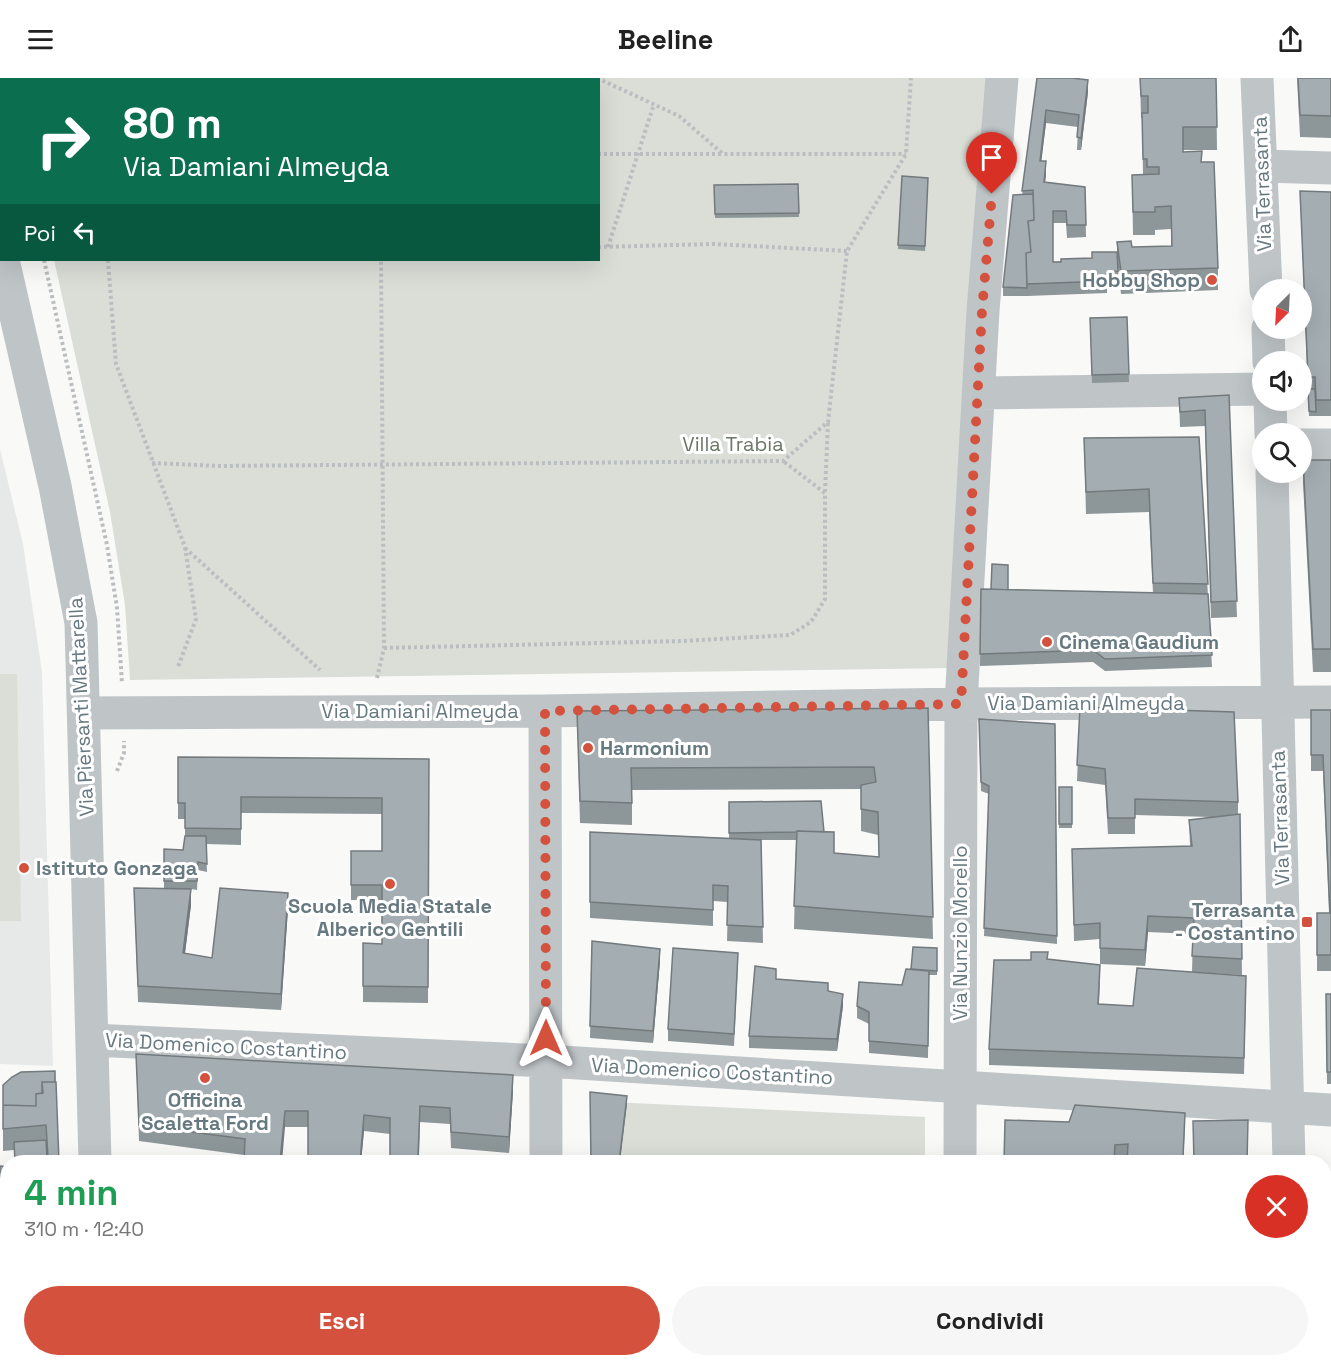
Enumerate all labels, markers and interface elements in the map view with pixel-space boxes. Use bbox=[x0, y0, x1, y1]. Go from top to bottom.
text: Beeline bbox=[618, 22, 713, 57]
icon: menu bbox=[24, 23, 57, 56]
icon: share bbox=[1274, 23, 1307, 56]
text: 80 m bbox=[123, 97, 222, 150]
icon: right bbox=[24, 102, 102, 180]
street label: Via Terrasanta bbox=[1247, 116, 1277, 252]
pin bbox=[966, 132, 1017, 194]
icon: arrive bbox=[975, 141, 1008, 174]
text: Via Damiani Almeyda bbox=[123, 149, 390, 184]
icon: left bbox=[68, 216, 101, 249]
text: Poi bbox=[24, 219, 56, 247]
place label: Hobby Shop bbox=[1082, 267, 1200, 293]
marker: Hobby Shop bbox=[1205, 273, 1219, 287]
north arrow bbox=[1252, 279, 1312, 339]
map controls bbox=[1252, 279, 1312, 483]
button: sound bbox=[1252, 351, 1312, 411]
button: search bbox=[1252, 423, 1312, 483]
park label: Villa Trabia bbox=[682, 431, 784, 457]
street label: Via Piersanti Mattarella bbox=[62, 597, 100, 817]
place label: Cinema Gaudium bbox=[1059, 629, 1219, 655]
marker: Cinema Gaudium bbox=[1040, 635, 1054, 649]
street label: Via Damiani Almeyda bbox=[987, 690, 1185, 716]
street label: Via Damiani Almeyda bbox=[321, 698, 519, 724]
place label: Harmonium bbox=[600, 735, 709, 761]
marker: Harmonium bbox=[581, 741, 595, 755]
street label: Via Terrasanta bbox=[1265, 750, 1295, 886]
street label: Via Nunzio Morello bbox=[947, 845, 973, 1021]
place label: Istituto Gonzaga bbox=[36, 855, 198, 881]
marker: Istituto Gonzaga bbox=[17, 861, 31, 875]
marker: Scuola Media Statale Alberico Gentili bbox=[383, 877, 397, 891]
place label: Scuola Media Statale Alberico Gentili bbox=[288, 893, 492, 942]
place label: Terrasanta - Costantino bbox=[1175, 897, 1295, 946]
marker: Terrasanta - Costantino bbox=[1300, 915, 1314, 929]
position arrow bbox=[514, 1006, 578, 1070]
street label: Via Domenico Costantino bbox=[104, 1027, 348, 1065]
street label: Via Domenico Costantino bbox=[590, 1052, 834, 1090]
marker: Officina Scaletta Ford bbox=[198, 1071, 212, 1085]
place label: Officina Scaletta Ford bbox=[141, 1087, 269, 1136]
text: 4 min bbox=[24, 1170, 119, 1216]
button: close bbox=[1245, 1175, 1308, 1238]
text: 310 m · 12:40 bbox=[24, 1216, 144, 1242]
button: Esci bbox=[24, 1286, 660, 1355]
button: Condividi bbox=[672, 1286, 1308, 1355]

